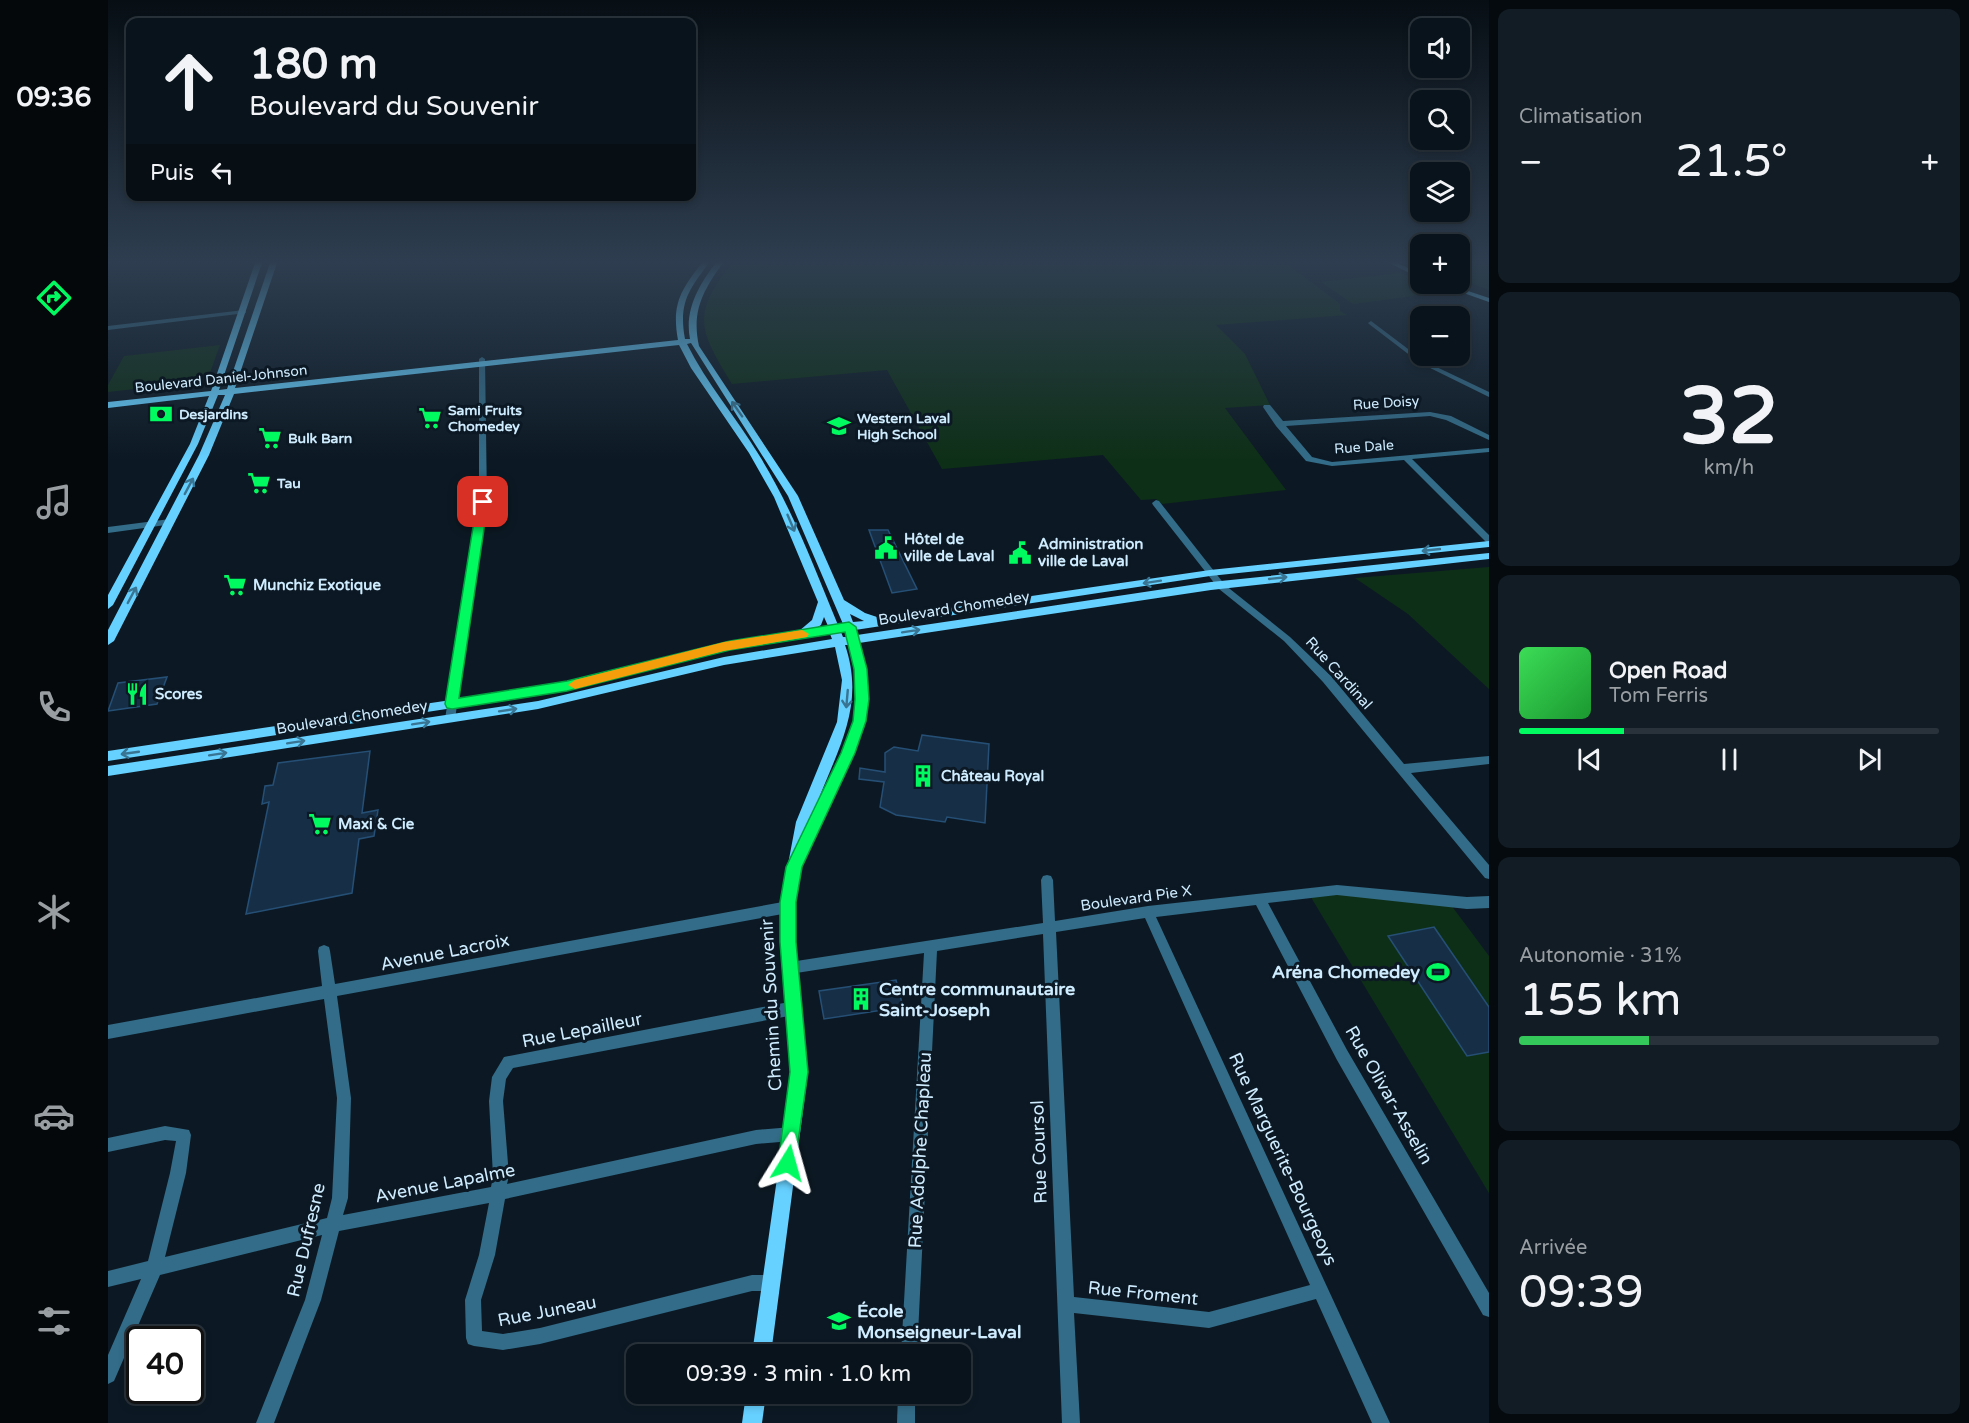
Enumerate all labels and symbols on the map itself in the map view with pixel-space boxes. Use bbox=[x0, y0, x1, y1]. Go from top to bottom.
street label: Boulevard Daniel-Johnson bbox=[134, 361, 308, 397]
street label: Rue Doisy bbox=[1352, 392, 1420, 414]
bank icon: Desjardins bbox=[148, 401, 174, 427]
one-way arrow bbox=[731, 401, 743, 417]
place label: Sami Fruits Chomedey bbox=[448, 402, 522, 435]
supermarket icon: Sami Fruits Chomedey bbox=[417, 405, 443, 431]
place label: Desjardins bbox=[179, 406, 248, 423]
place label: Western Laval High School bbox=[857, 410, 950, 443]
school or university icon: Western Laval High School bbox=[826, 413, 852, 439]
supermarket icon: Bulk Barn bbox=[257, 425, 283, 451]
place label: Bulk Barn bbox=[288, 430, 352, 447]
street label: Rue Dale bbox=[1334, 436, 1394, 458]
supermarket icon: Tau bbox=[246, 470, 272, 496]
place label: Tau bbox=[276, 475, 301, 492]
pin bbox=[457, 476, 508, 527]
one-way arrow bbox=[183, 478, 195, 495]
one-way arrow bbox=[785, 513, 797, 531]
place label: Hôtel de ville de Laval bbox=[904, 530, 994, 565]
public building icon: Hôtel de ville de Laval bbox=[873, 535, 899, 561]
place label: Administration ville de Laval bbox=[1038, 535, 1143, 570]
public building icon: Administration ville de Laval bbox=[1007, 540, 1033, 566]
one-way arrow bbox=[1421, 545, 1441, 556]
supermarket icon: Munchiz Exotique bbox=[222, 572, 248, 598]
one-way arrow bbox=[1267, 573, 1287, 584]
place label: Munchiz Exotique bbox=[253, 576, 381, 595]
one-way arrow bbox=[1143, 576, 1162, 587]
one-way arrow bbox=[126, 587, 138, 604]
street label: Boulevard Chomedey bbox=[877, 587, 1031, 629]
one-way arrow bbox=[901, 626, 921, 637]
street label: Rue Cardinal bbox=[1302, 633, 1376, 713]
restaurant icon: Scores bbox=[124, 681, 150, 707]
place label: Scores bbox=[155, 685, 203, 703]
one-way arrow bbox=[841, 689, 852, 708]
street label: Boulevard Chomedey bbox=[275, 696, 429, 738]
one-way arrow bbox=[498, 704, 518, 715]
one-way arrow bbox=[411, 718, 430, 729]
one-way arrow bbox=[285, 737, 305, 748]
one-way arrow bbox=[121, 747, 140, 758]
one-way arrow bbox=[208, 749, 227, 760]
building icon: Château Royal bbox=[910, 763, 936, 789]
place label: Château Royal bbox=[941, 767, 1044, 786]
supermarket icon: Maxi & Cie bbox=[307, 811, 333, 837]
place label: Maxi & Cie bbox=[338, 815, 415, 833]
street label: Boulevard Pie X bbox=[1079, 881, 1193, 915]
street label: Chemin du Souvenir bbox=[756, 918, 786, 1092]
street label: Avenue Lacroix bbox=[379, 929, 511, 975]
sports icon: Aréna Chomedey bbox=[1425, 959, 1451, 985]
place label: Aréna Chomedey bbox=[1272, 961, 1420, 983]
place label: Centre communautaire Saint-Joseph bbox=[879, 978, 1075, 1021]
building icon: Centre communautaire Saint-Joseph bbox=[848, 986, 874, 1012]
street label: Rue Lepailleur bbox=[520, 1008, 644, 1052]
street label: Rue Olivar-Asselin bbox=[1340, 1022, 1438, 1168]
street label: Rue Marguerite-Bourgeoys bbox=[1224, 1049, 1342, 1269]
street label: Rue Adolphe Chapleau bbox=[904, 1051, 936, 1249]
street label: Rue Coursol bbox=[1026, 1100, 1052, 1204]
position arrow bbox=[756, 1131, 820, 1195]
street label: Avenue Lapalme bbox=[373, 1159, 517, 1207]
street label: Rue Dufresne bbox=[282, 1181, 330, 1299]
street label: Rue Froment bbox=[1087, 1276, 1199, 1310]
street label: Rue Juneau bbox=[496, 1291, 598, 1331]
place label: École Monseigneur-Laval bbox=[857, 1300, 1021, 1343]
school or university icon: École Monseigneur-Laval bbox=[826, 1308, 852, 1334]
speed limit sign: 40 bbox=[126, 1326, 204, 1404]

